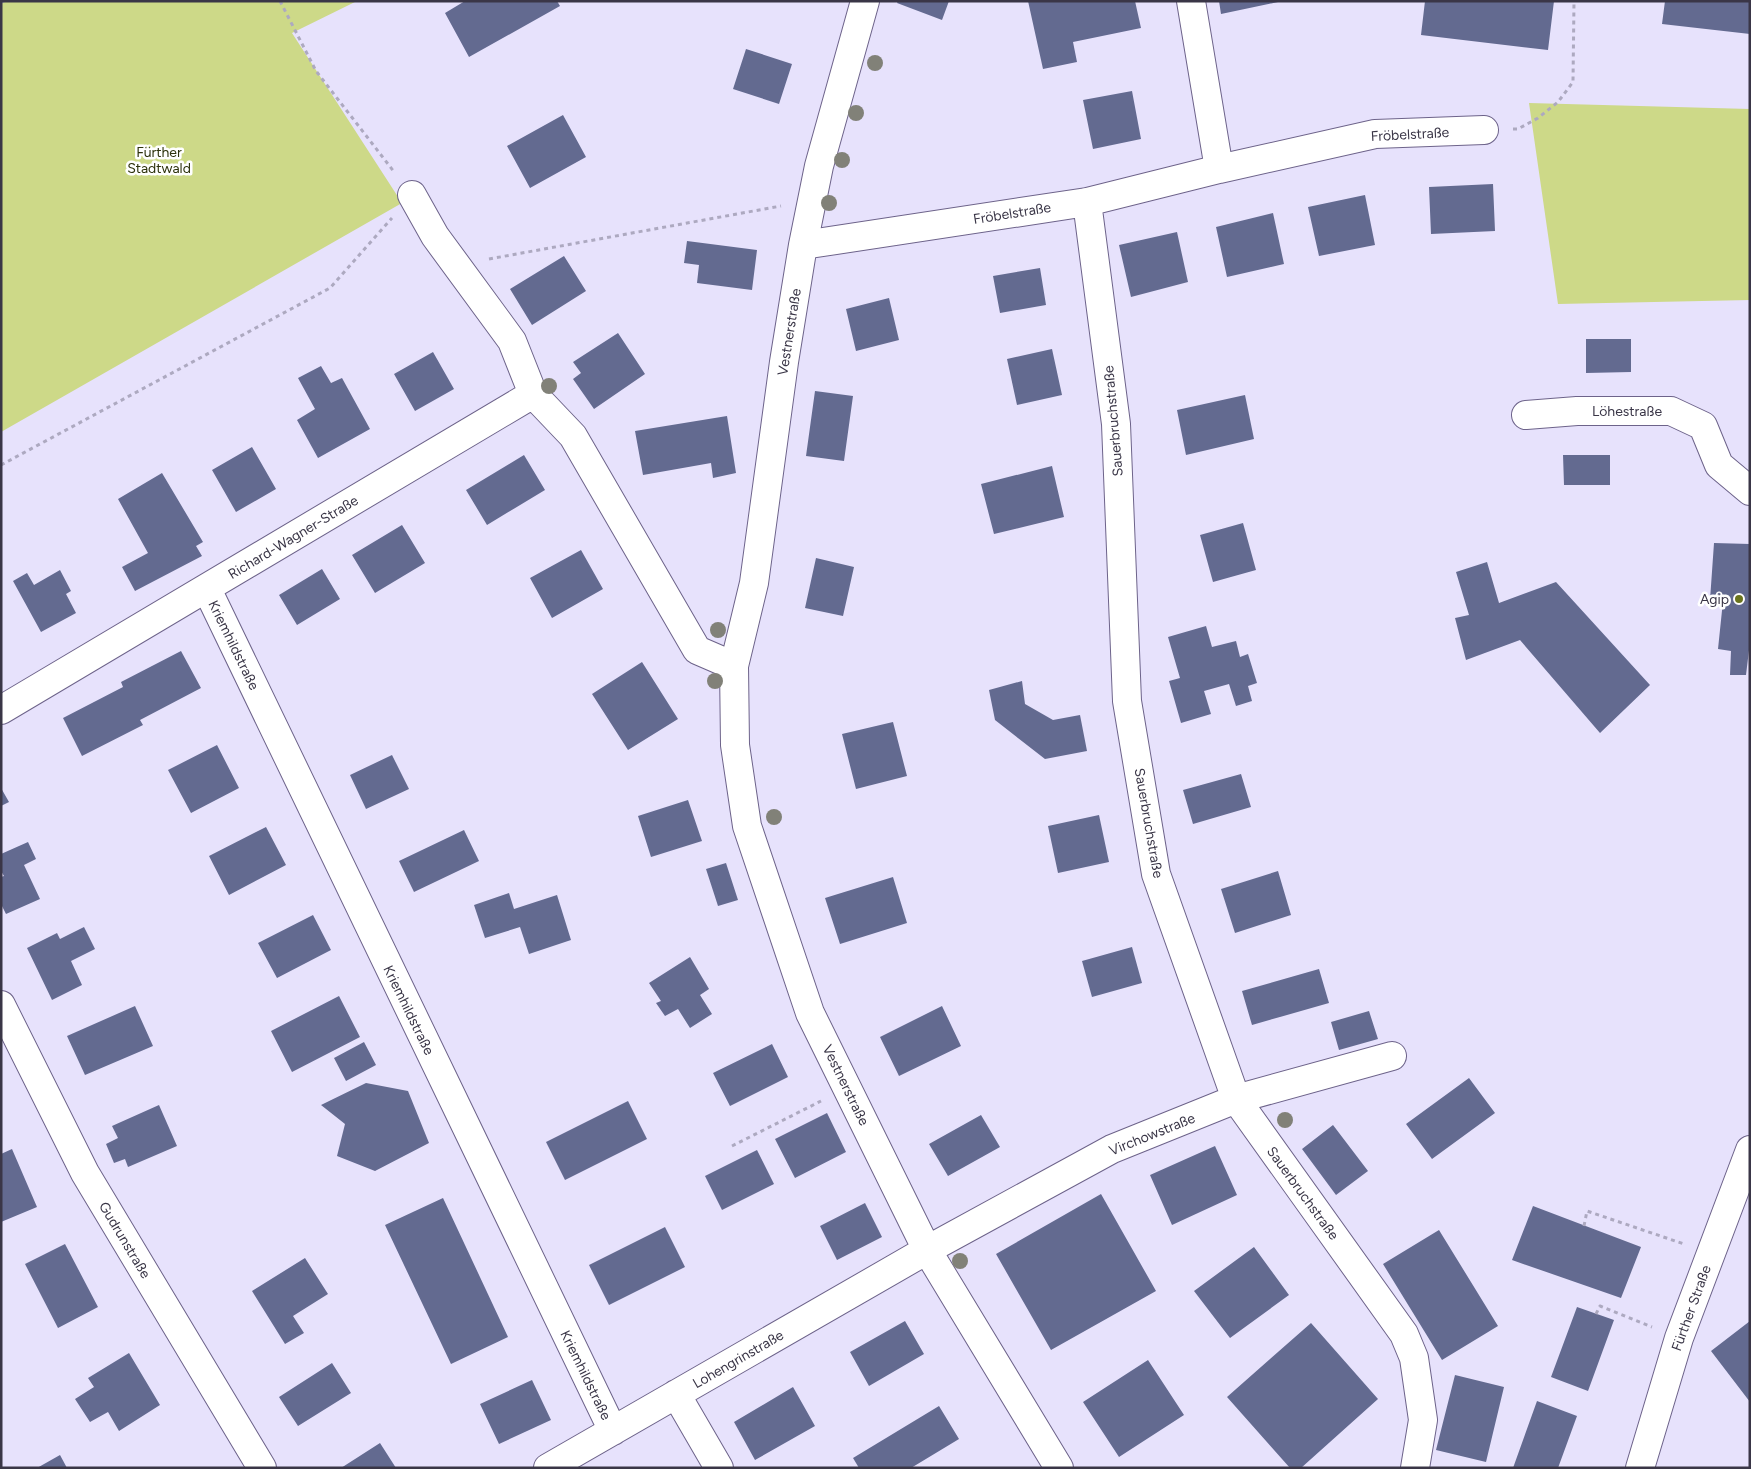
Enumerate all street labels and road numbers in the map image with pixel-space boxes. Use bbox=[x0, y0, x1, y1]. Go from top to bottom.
street label: Fröbelstraße bbox=[1370, 124, 1450, 145]
street label: Fröbelstraße bbox=[972, 199, 1053, 228]
street label: Vestnerstraße bbox=[774, 287, 805, 377]
street label: Sauerbruchstraße bbox=[1100, 364, 1127, 477]
street label: Löhestraße bbox=[1592, 403, 1662, 420]
street label: Richard-Wagner-Straße bbox=[225, 492, 362, 583]
street label: Kriemhildstraße bbox=[205, 598, 263, 693]
street label: Sauerbruchstraße bbox=[1130, 767, 1167, 880]
street label: Kriemhildstraße bbox=[380, 963, 438, 1058]
street label: Vestnerstraße bbox=[819, 1042, 873, 1129]
street label: Virchowstraße bbox=[1107, 1109, 1198, 1159]
street label: Sauerbruchstraße bbox=[1263, 1143, 1342, 1244]
street label: Gudrunstraße bbox=[95, 1199, 154, 1282]
street label: Fürther Straße bbox=[1668, 1263, 1715, 1353]
street label: Lohengrinstraße bbox=[690, 1326, 787, 1392]
street label: Kriemhildstraße bbox=[557, 1328, 615, 1423]

